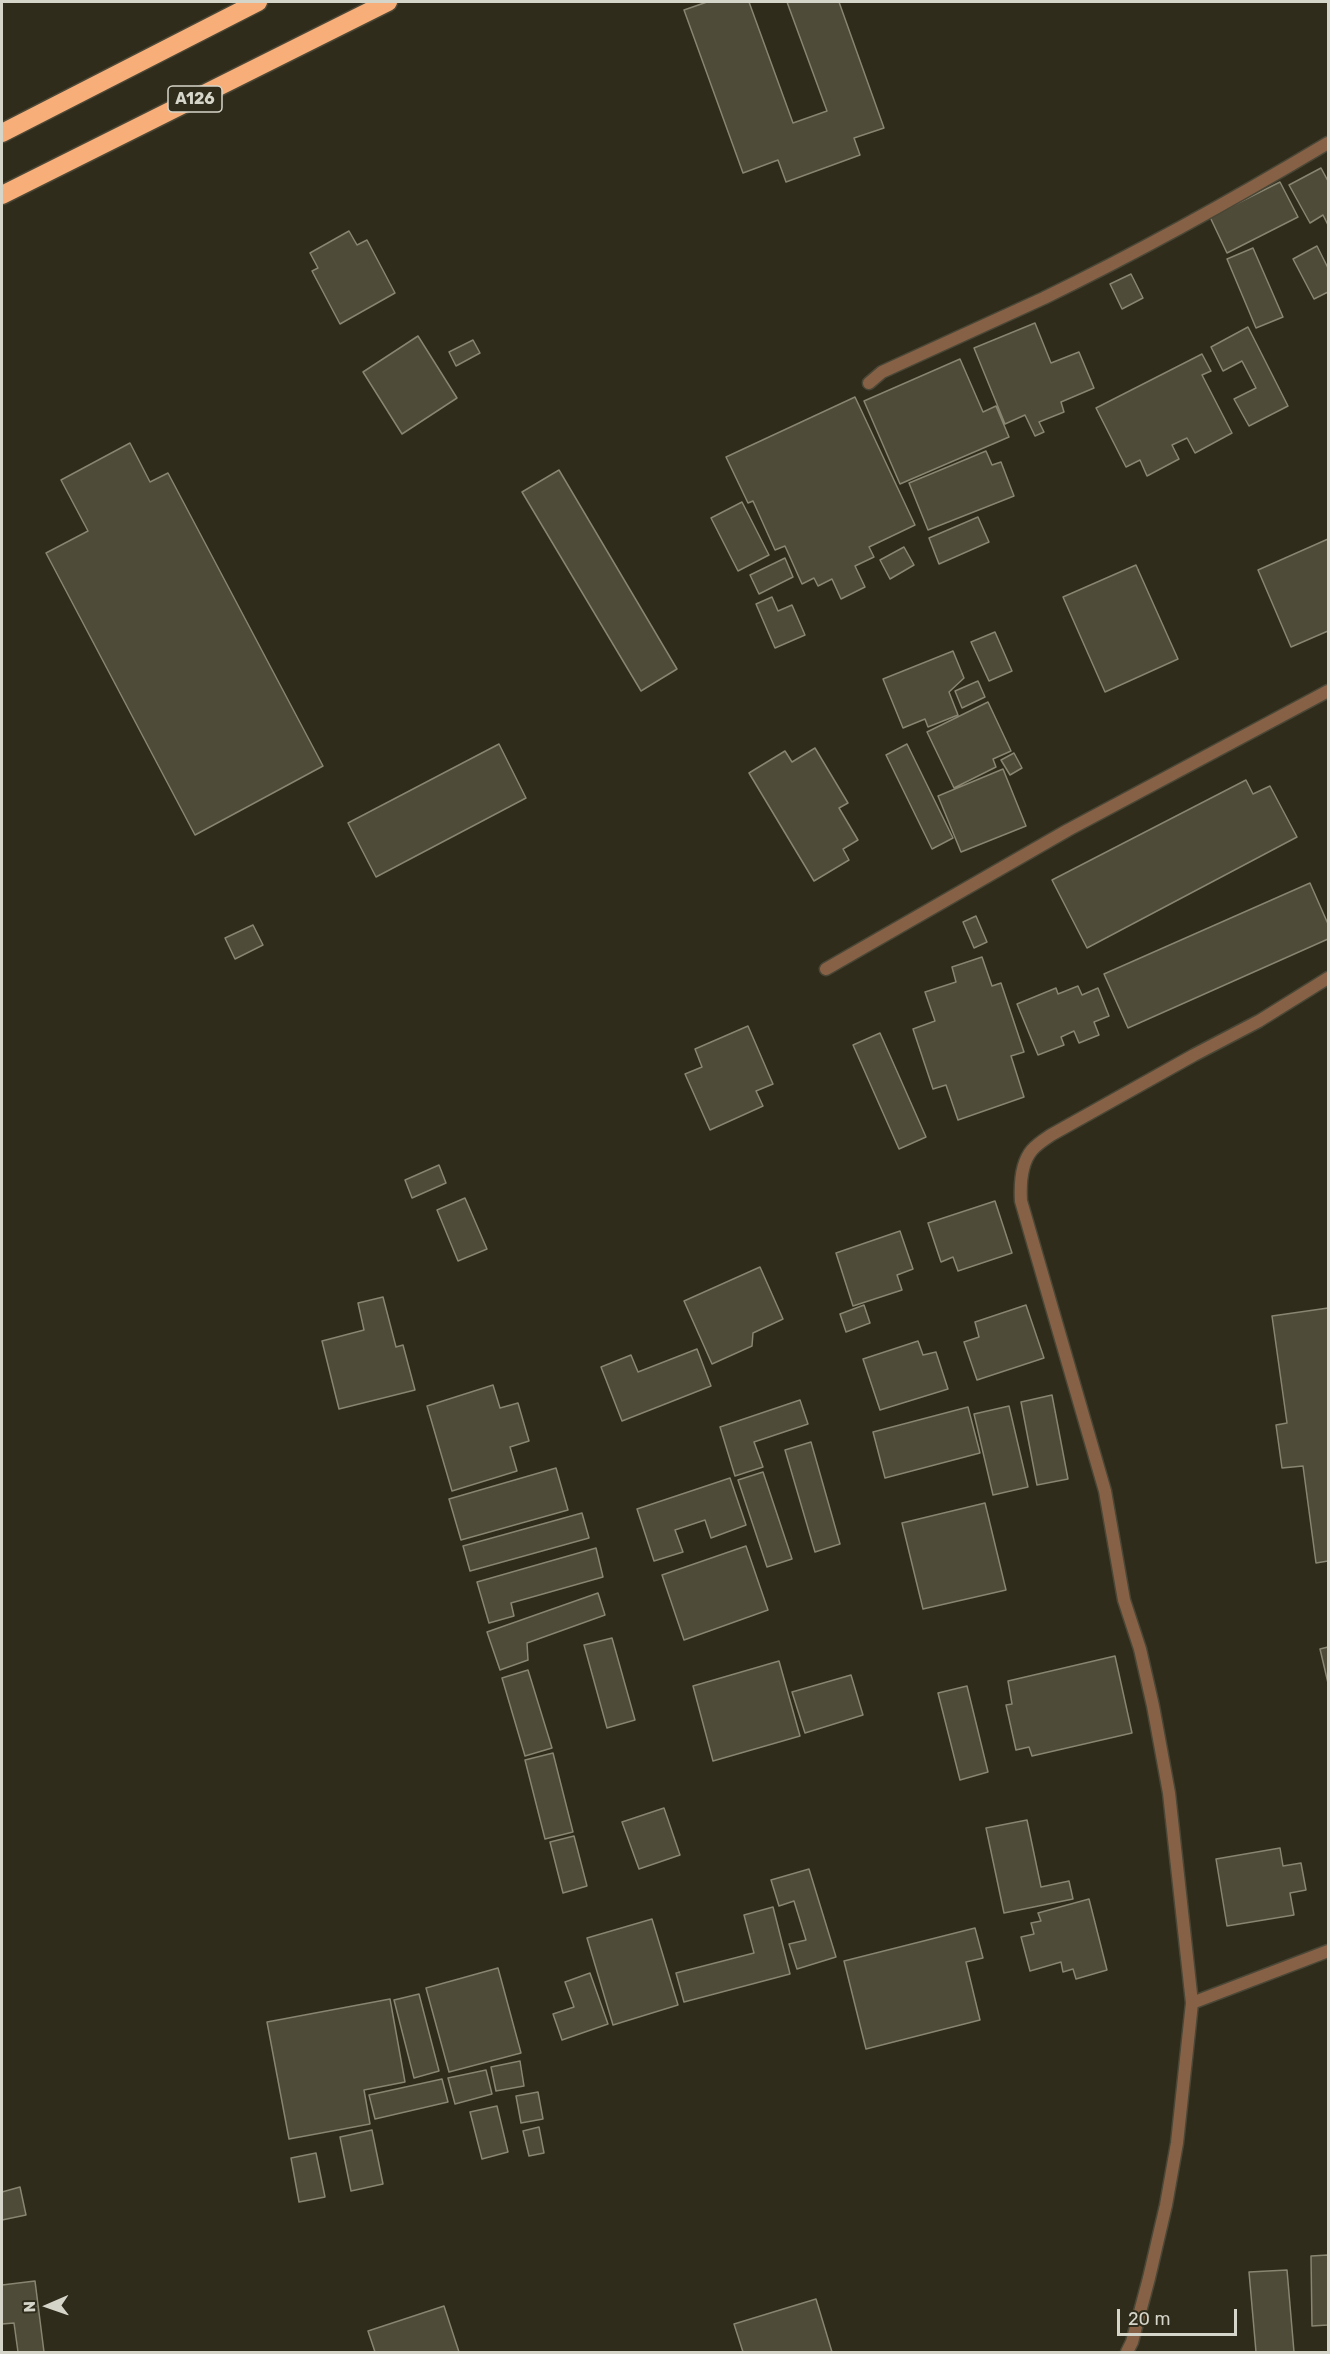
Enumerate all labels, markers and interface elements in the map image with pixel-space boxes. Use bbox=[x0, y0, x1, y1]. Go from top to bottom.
road number: A126 bbox=[168, 86, 222, 112]
north arrow bbox=[18, 2276, 78, 2336]
scale bar bbox=[1120, 2297, 1240, 2335]
text: N bbox=[20, 2301, 39, 2313]
text: 20 m bbox=[1128, 2308, 1170, 2330]

